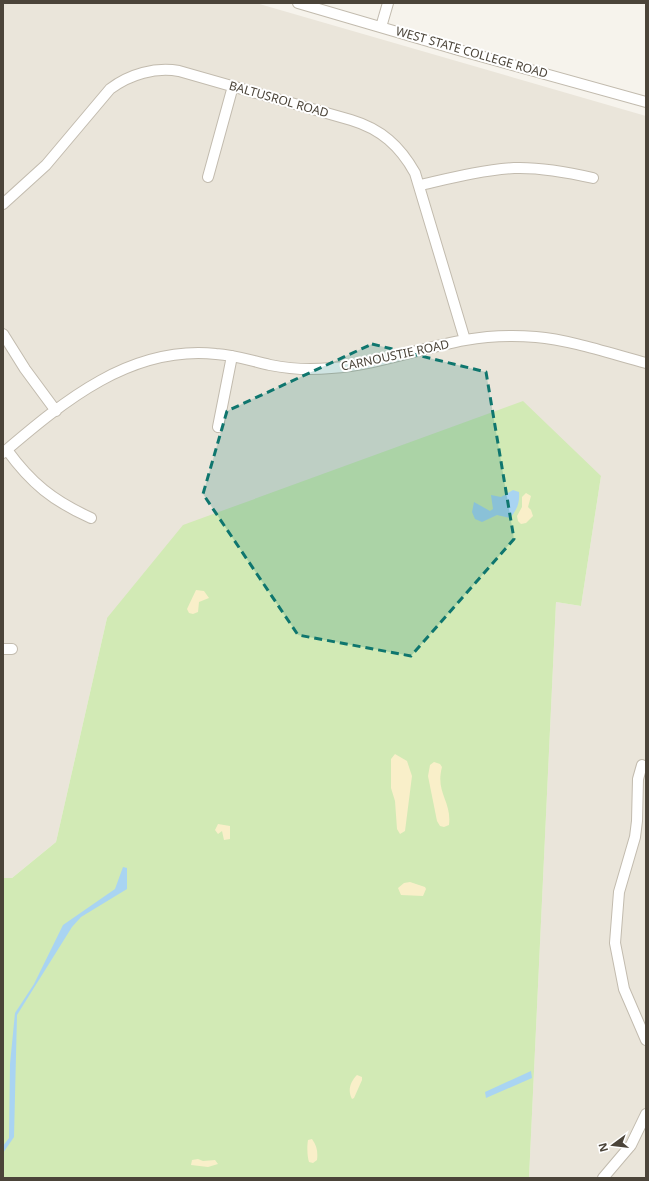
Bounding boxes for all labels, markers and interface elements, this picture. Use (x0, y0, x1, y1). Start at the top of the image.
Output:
street label: WEST STATE COLLEGE ROAD (394, 22, 550, 82)
street label: BALTUSROL ROAD (227, 77, 331, 121)
street label: CARNOUSTIE ROAD (339, 335, 451, 375)
north arrow (593, 1125, 633, 1165)
text: N (594, 1141, 611, 1154)

